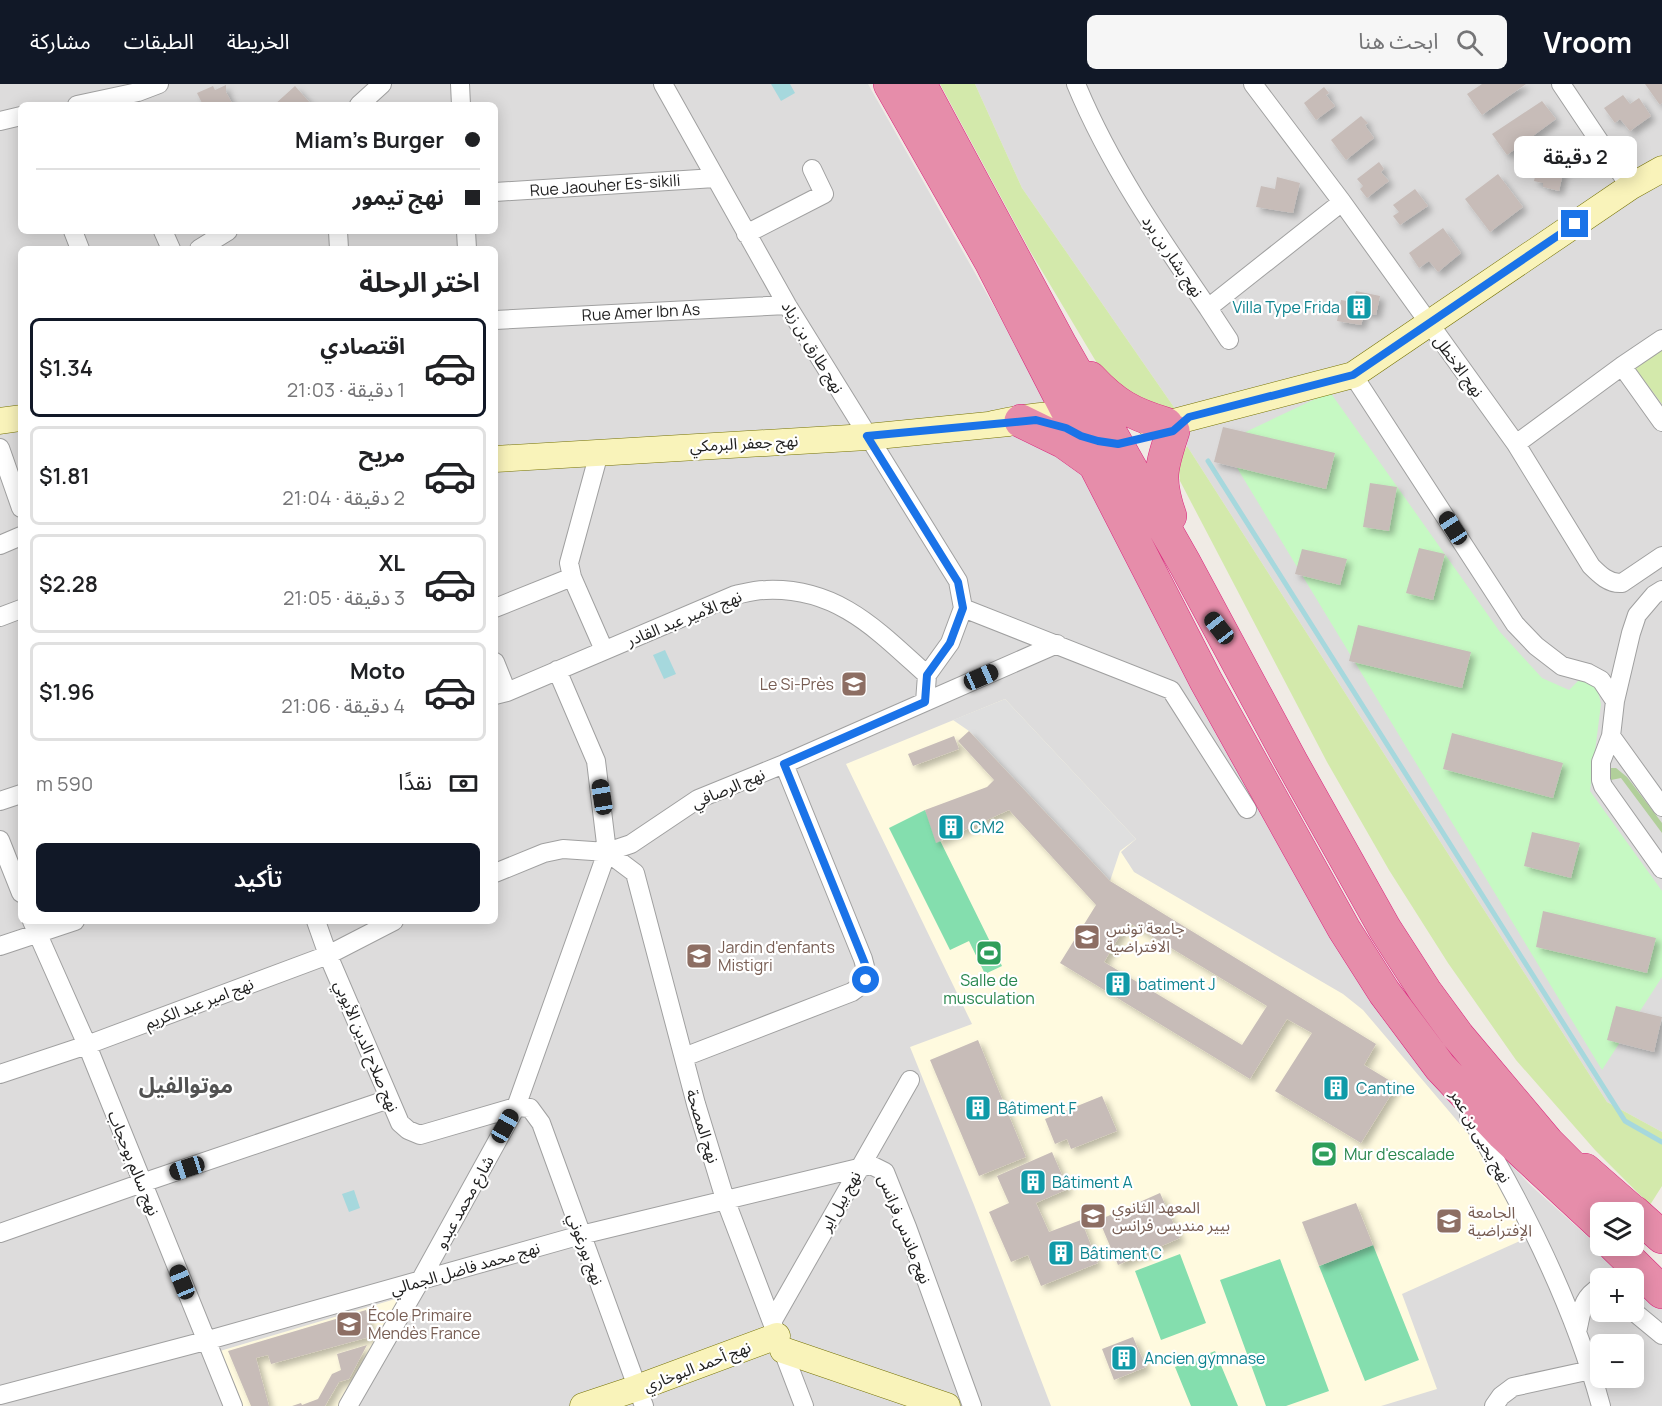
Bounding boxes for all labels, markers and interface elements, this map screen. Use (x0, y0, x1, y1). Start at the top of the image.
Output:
search box (1087, 15, 1507, 69)
text: Vroom (1543, 23, 1632, 61)
text: ابحث هنا (1358, 26, 1438, 56)
icon: search (1453, 26, 1486, 59)
text: مشاركة (30, 27, 91, 55)
text: الطبقات (124, 27, 194, 55)
text: الخريطة (227, 27, 290, 55)
text: Miam's Burger (295, 125, 444, 155)
callout: 2 دقيقة (1514, 137, 1636, 179)
text: 2 دقيقة (1543, 143, 1608, 170)
street label: Rue Jaouher Es-sikili (529, 169, 681, 201)
text: نهج تيمور (353, 182, 444, 212)
route end (1561, 210, 1588, 237)
street label: نهج بشار بن برد (1136, 211, 1209, 302)
text: اختر الرحلة (359, 263, 480, 300)
building icon: Villa Type Frida (1344, 292, 1374, 322)
place label: Villa Type Frida (1233, 296, 1340, 318)
street label: نهج طارق بن زياد (775, 297, 849, 398)
street label: Rue Amer Ibn As (581, 298, 701, 326)
text: اقتصادي (320, 331, 405, 361)
street label: نهج الاخطل (1427, 331, 1489, 403)
icon: car (423, 341, 477, 395)
text: $1.34 (39, 353, 93, 383)
text: 1 دقيقة · 21:03 (287, 376, 405, 403)
street label: نهج جعفر البرمكي (689, 429, 799, 459)
text: مريح (359, 439, 405, 469)
icon: car (423, 449, 477, 503)
text: $1.81 (39, 461, 90, 491)
text: 2 دقيقة · 21:04 (282, 484, 405, 511)
car (1436, 508, 1470, 548)
text: XL (379, 548, 405, 578)
icon: car (423, 557, 477, 611)
text: $2.28 (39, 569, 98, 599)
text: 3 دقيقة · 21:05 (283, 584, 405, 611)
street label: نهج الأمير عبد القادر (622, 585, 746, 653)
car (1201, 608, 1237, 648)
text: Moto (350, 656, 405, 686)
car (961, 661, 1001, 693)
icon: car (423, 665, 477, 719)
school or university icon: Le Si-Près (839, 669, 869, 699)
place label: Le Si-Près (760, 673, 834, 695)
text: $1.96 (39, 677, 95, 707)
text: 4 دقيقة · 21:06 (281, 692, 405, 719)
street label: نهج الرصافي (688, 763, 769, 815)
text: نقدًا (398, 767, 432, 797)
icon: cash (447, 767, 480, 800)
text: 590 m (36, 770, 93, 797)
car (590, 778, 614, 816)
building icon: CM2 (936, 812, 966, 842)
place label: CM2 (970, 816, 1004, 838)
button: تأكيد (36, 843, 480, 912)
place label: جامعة تونس الافتراضية (1106, 917, 1185, 957)
school or university icon: جامعة تونس الافتراضية (1072, 922, 1102, 952)
place label: Jardin d'enfants Mistigri (718, 936, 835, 976)
sports icon: Salle de musculation (974, 938, 1004, 968)
school or university icon: Jardin d'enfants Mistigri (684, 941, 714, 971)
route start (852, 966, 879, 993)
place label: Salle de musculation (943, 969, 1035, 1009)
building icon: batiment J (1103, 969, 1133, 999)
street label: نهج امير عبد الكريم (142, 972, 257, 1036)
place label: batiment J (1138, 973, 1216, 995)
street label: نهج صلاح الدين الأيوبي (327, 977, 405, 1116)
district label: موتوالفيل (139, 1070, 233, 1100)
building icon: Cantine (1321, 1073, 1351, 1103)
place label: Cantine (1356, 1077, 1415, 1099)
street label: نهج يحيى بن عمر (1443, 1084, 1517, 1188)
street label: نهج المصحة (679, 1086, 725, 1166)
building icon: Bâtiment F (963, 1093, 993, 1123)
place label: Bâtiment F (998, 1097, 1077, 1119)
car (488, 1106, 522, 1146)
street label: نهج سالم بوحجاب (101, 1107, 165, 1220)
sports icon: Mur d'escalade (1309, 1139, 1339, 1169)
place label: Mur d'escalade (1344, 1143, 1455, 1165)
street label: شارع محمد عبدو (429, 1152, 500, 1253)
car (167, 1154, 207, 1182)
street label: نهج بيل اير (814, 1167, 867, 1237)
building icon: Bâtiment A (1018, 1167, 1048, 1197)
street label: نهج ماندس فرانس (871, 1171, 937, 1288)
place label: Bâtiment A (1052, 1171, 1133, 1193)
place label: المعهد الثانوي بيير منديس فرانس (1112, 1196, 1230, 1236)
school or university icon: المعهد الثانوي بيير منديس فرانس (1078, 1201, 1108, 1231)
place label: الجامعة الإفتراضية (1468, 1201, 1532, 1241)
map controls (1590, 1202, 1644, 1388)
button: layers (1590, 1202, 1644, 1256)
school or university icon: الجامعة الإفتراضية (1434, 1206, 1464, 1236)
street label: نهج بورغوني (561, 1210, 609, 1289)
street label: نهج محمد فاضل الجمالي (388, 1236, 543, 1302)
building icon: Bâtiment C (1046, 1238, 1076, 1268)
place label: Bâtiment C (1080, 1242, 1162, 1264)
car (167, 1262, 197, 1302)
button: + (1590, 1268, 1644, 1322)
place label: École Primaire Mendès France (368, 1304, 480, 1344)
school or university icon: École Primaire Mendès France (334, 1309, 364, 1339)
button: − (1590, 1334, 1644, 1388)
street label: نهج أحمد البوخاري (640, 1335, 755, 1398)
building icon: Ancien gymnase (1109, 1343, 1139, 1373)
place label: Ancien gymnase (1144, 1347, 1265, 1369)

